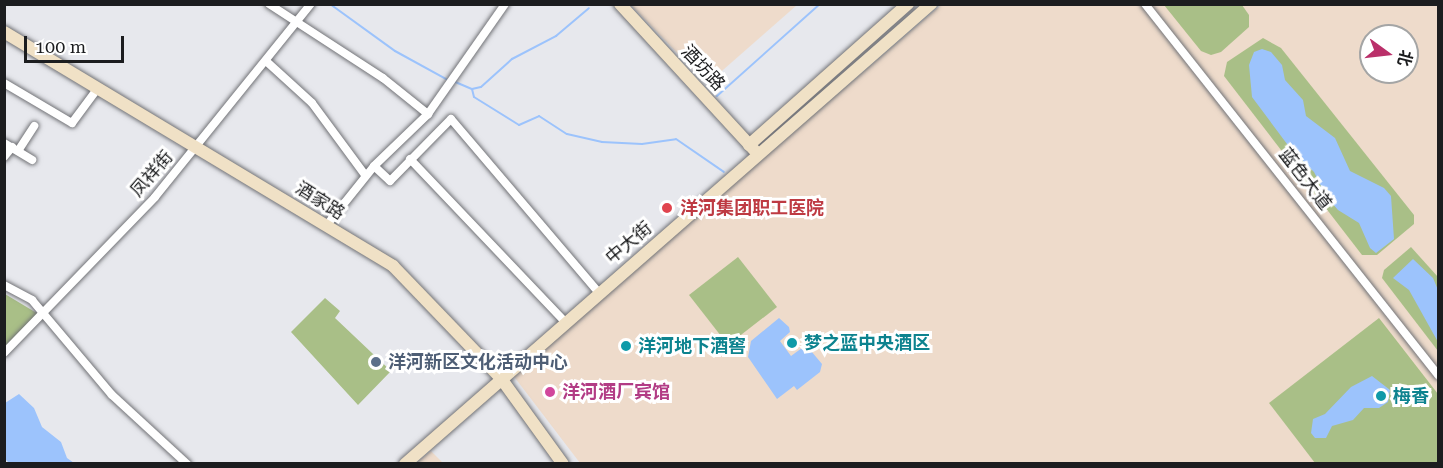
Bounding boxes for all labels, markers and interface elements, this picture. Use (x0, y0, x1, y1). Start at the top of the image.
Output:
scale bar (27, 24, 128, 62)
north arrow (1359, 24, 1419, 84)
text: 100 m (35, 36, 86, 57)
street label: 酒坊路 (677, 41, 729, 95)
text: 北 (1394, 48, 1416, 68)
street label: 蓝色大道 (1274, 144, 1336, 214)
street label: 凤祥街 (126, 147, 178, 201)
street label: 酒家路 (291, 178, 349, 224)
place label: 洋河集团职工医院 (680, 197, 824, 219)
marker: 洋河集团职工医院 (658, 199, 676, 217)
street label: 中大街 (601, 217, 657, 269)
place label: 梦之蓝中央酒区 (804, 332, 930, 354)
place label: 洋河地下酒窖 (638, 335, 746, 357)
marker: 梦之蓝中央酒区 (785, 336, 799, 350)
marker: 洋河地下酒窖 (619, 339, 633, 353)
place label: 洋河新区文化活动中心 (388, 351, 568, 373)
marker: 洋河新区文化活动中心 (369, 355, 383, 369)
place label: 洋河酒厂宾馆 (562, 381, 670, 403)
marker: 洋河酒厂宾馆 (543, 385, 557, 399)
place label: 梅香 (1393, 385, 1429, 407)
marker: 梅香 (1374, 389, 1388, 403)

